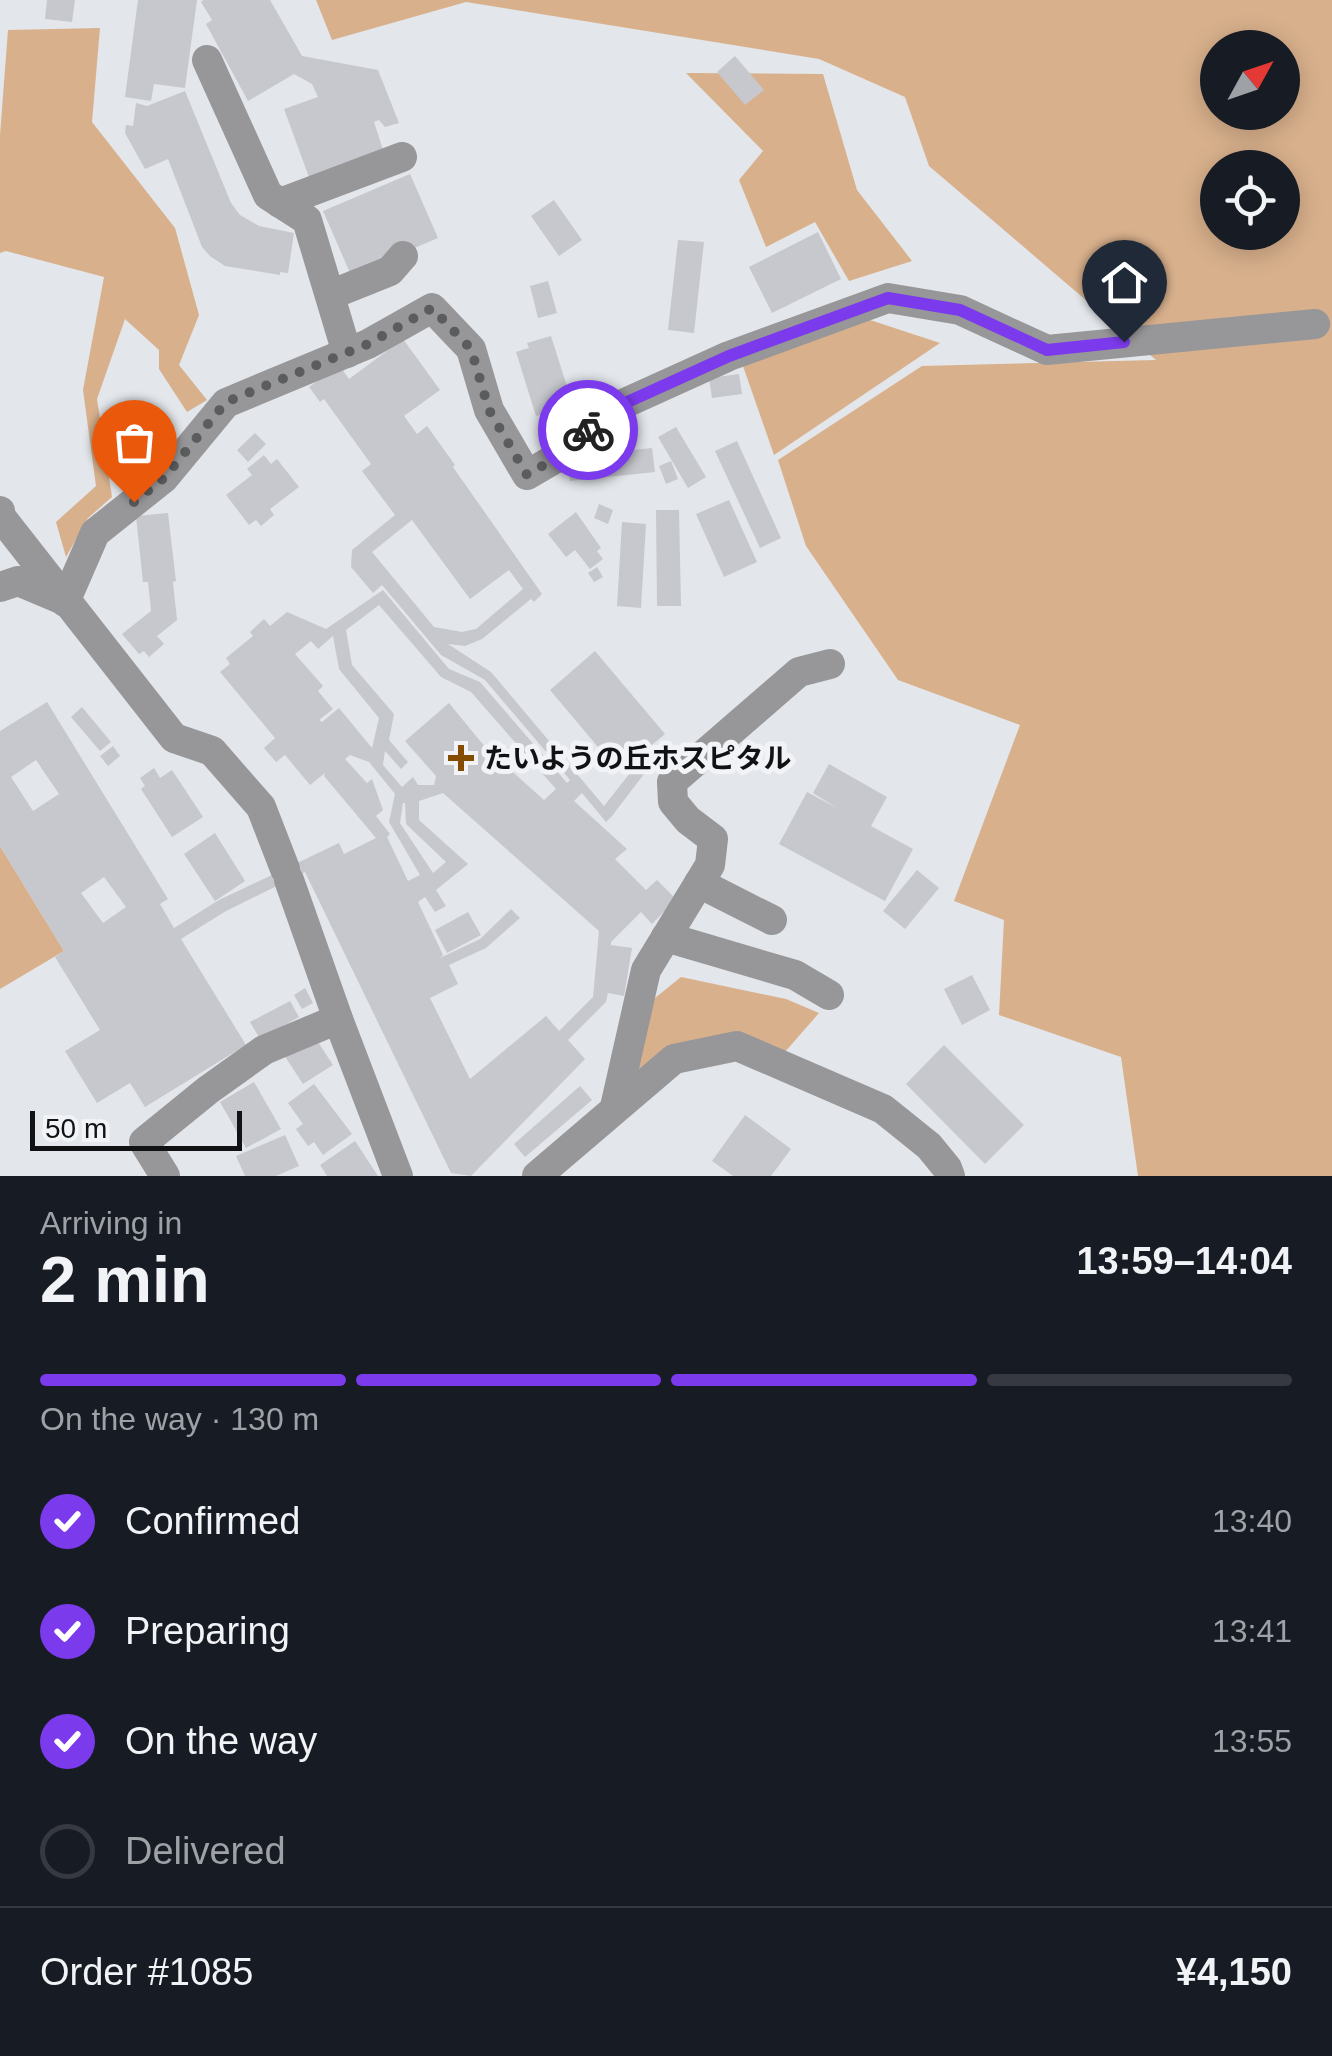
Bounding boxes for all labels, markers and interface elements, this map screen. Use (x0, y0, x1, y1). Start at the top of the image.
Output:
north arrow (1200, 30, 1300, 130)
map controls (1200, 30, 1300, 250)
button: locate (1200, 150, 1300, 250)
pin (1082, 240, 1167, 343)
icon: home (1097, 255, 1152, 310)
courier (538, 380, 638, 480)
pin (92, 400, 177, 503)
icon: bike (561, 403, 616, 458)
icon: bag (107, 415, 162, 470)
place label: たいようの丘ホスピタル (484, 743, 791, 774)
marker: たいようの丘ホスピタル (448, 745, 474, 771)
scale bar (30, 1106, 242, 1150)
text: 50 m (45, 1113, 107, 1144)
text: Arriving in (40, 1205, 182, 1241)
text: 13:59–14:04 (1076, 1240, 1292, 1282)
text: 2 min (40, 1243, 210, 1316)
text: On the way · 130 m (40, 1401, 319, 1437)
icon: check (40, 1494, 95, 1549)
text: Confirmed (125, 1500, 300, 1542)
text: 13:40 (1212, 1503, 1292, 1539)
icon: check (40, 1604, 95, 1659)
text: Preparing (125, 1610, 290, 1652)
text: 13:41 (1212, 1613, 1292, 1649)
icon: check (40, 1714, 95, 1769)
text: On the way (125, 1720, 317, 1762)
text: 13:55 (1212, 1723, 1292, 1759)
text: Delivered (125, 1830, 286, 1872)
text: Order #1085 (40, 1951, 253, 1993)
text: ¥4,150 (1176, 1951, 1292, 1993)

